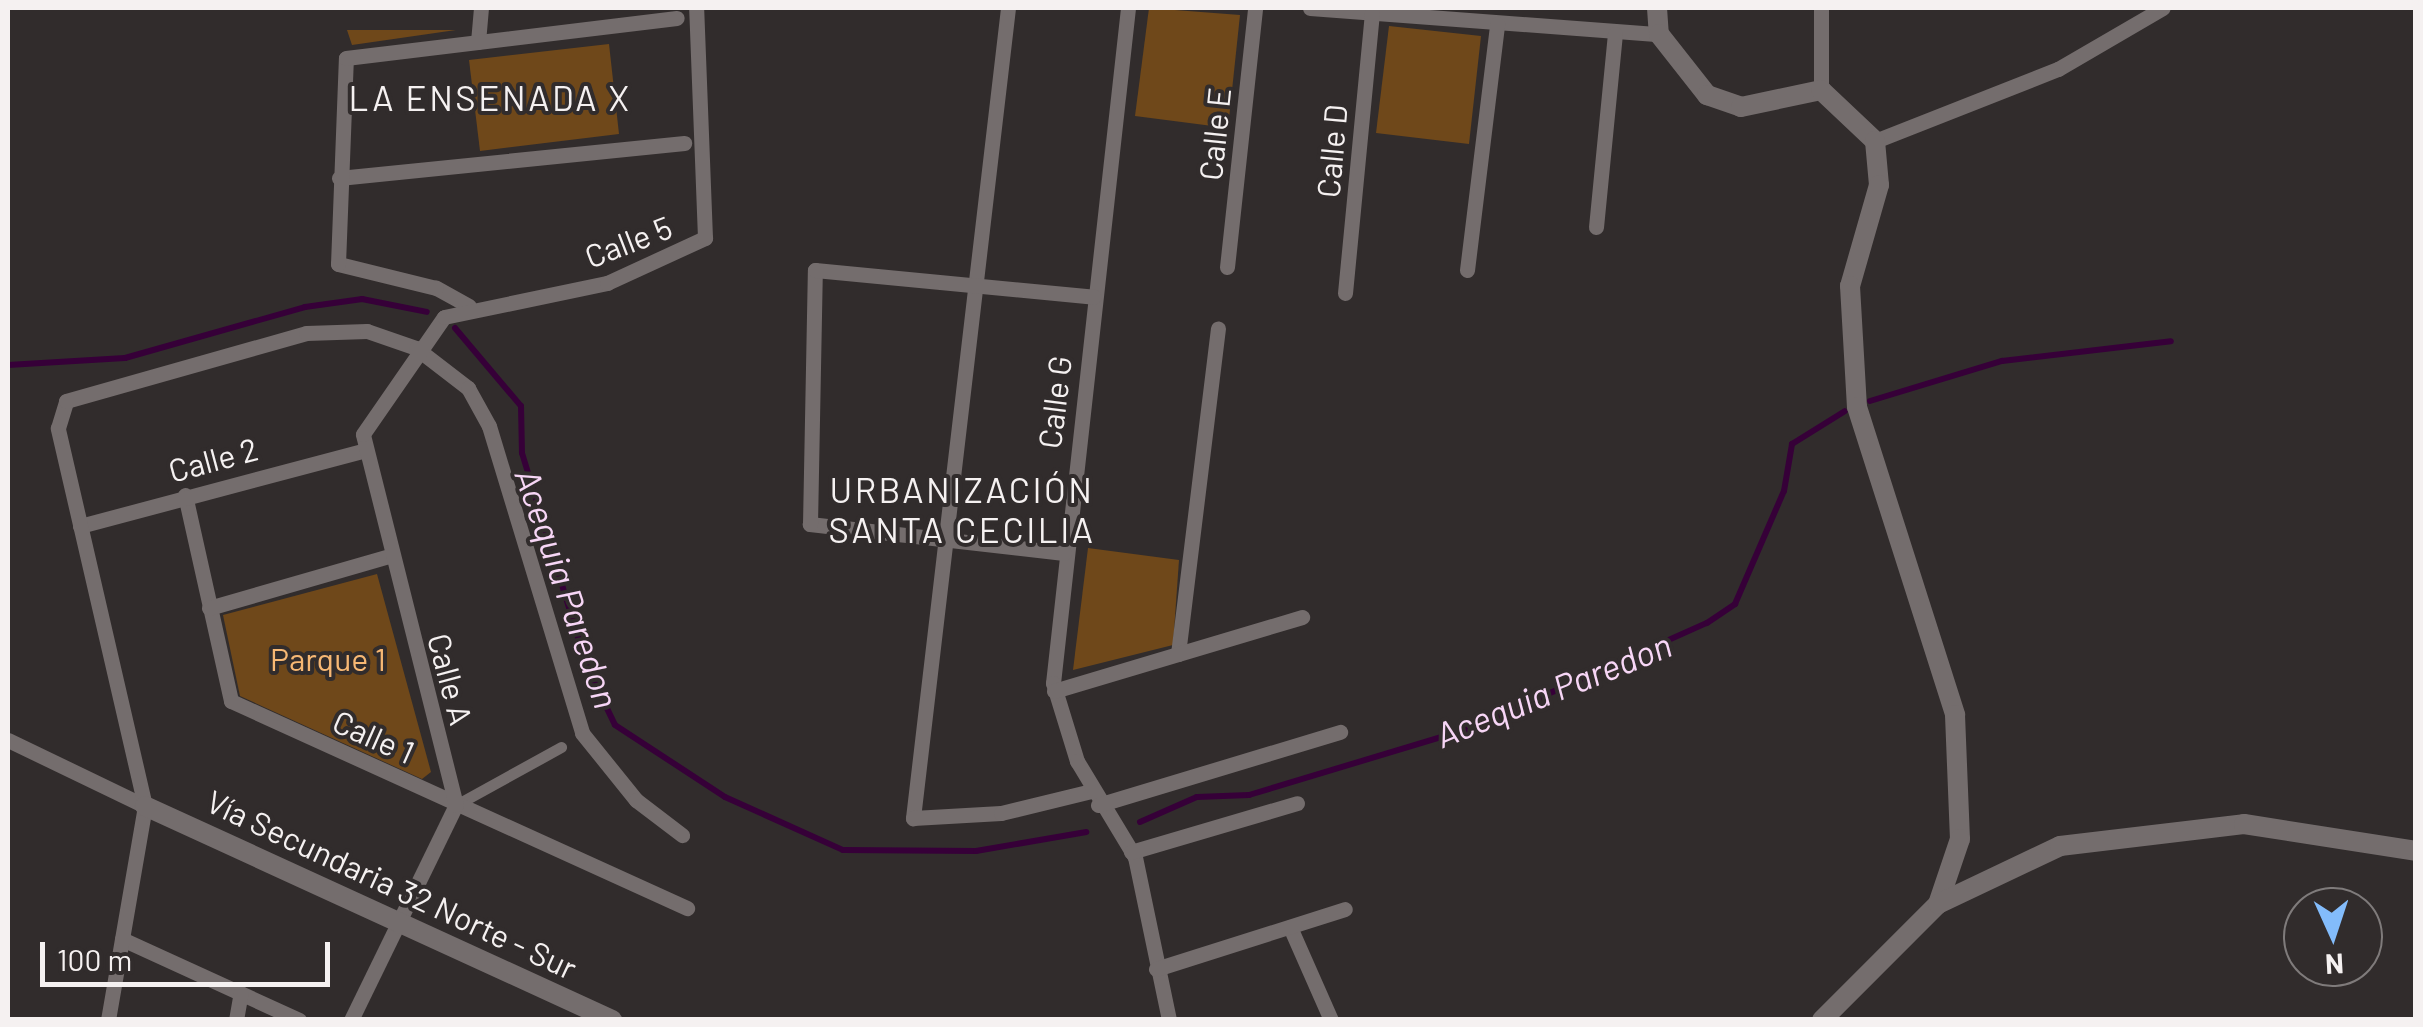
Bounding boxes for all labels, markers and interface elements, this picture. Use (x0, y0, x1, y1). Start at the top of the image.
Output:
district label: LA ENSENADA X (348, 76, 632, 118)
street label: Calle E (1190, 86, 1238, 182)
street label: Calle D (1308, 103, 1354, 199)
street label: Calle 5 (579, 207, 677, 275)
street label: Calle G (1029, 353, 1079, 451)
street label: Calle 2 (164, 429, 262, 489)
water label: Acequia Paredon (507, 463, 629, 713)
district label: URBANIZACIÓN SANTA CECILIA (829, 468, 1095, 550)
water label: Acequia Paredon (1429, 623, 1677, 755)
street label: Calle A (420, 629, 482, 729)
park label: Parque 1 (270, 639, 386, 677)
street label: Calle 1 (327, 701, 421, 771)
street label: Vía Secundaria 32 Norte - Sur (201, 781, 583, 987)
north arrow (2283, 887, 2383, 987)
scale bar (45, 922, 335, 984)
text: 100 m (57, 941, 132, 977)
text: N (2324, 947, 2345, 982)

